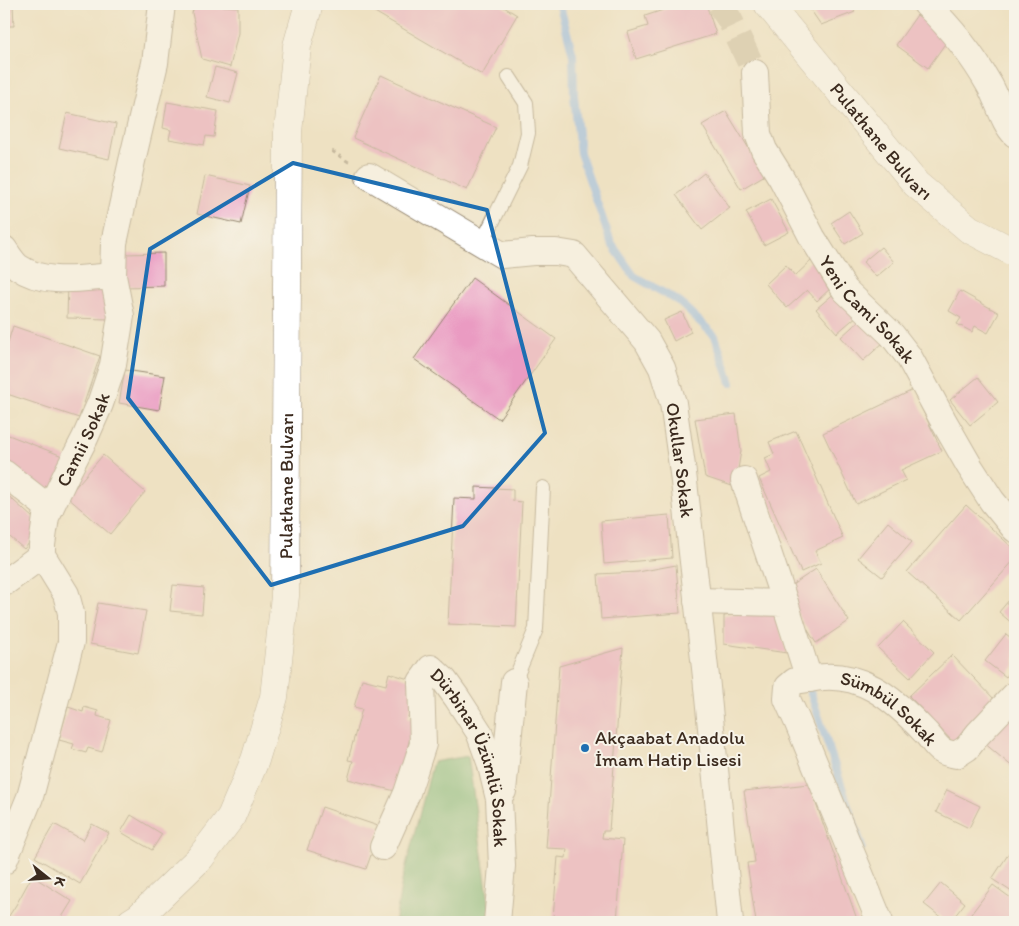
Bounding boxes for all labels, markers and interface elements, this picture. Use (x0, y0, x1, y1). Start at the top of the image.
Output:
street label: Pulathane Bulvarı (825, 78, 937, 205)
street label: Yeni Cami Sokak (814, 251, 920, 368)
street label: Camii Sokak (51, 390, 115, 490)
street label: Okullar Sokak (661, 401, 699, 519)
street label: Pulathane Bulvarı (274, 413, 298, 559)
street label: Dürbinar Üzümlü Sokak (426, 662, 512, 848)
street label: Sümbül Sokak (839, 666, 943, 750)
place label: Akçaabat Anadolu İmam Hatip Lisesi (595, 726, 745, 771)
marker: Akçaabat Anadolu İmam Hatip Lisesi (579, 742, 591, 754)
north arrow (22, 854, 72, 904)
text: K (50, 875, 69, 889)

